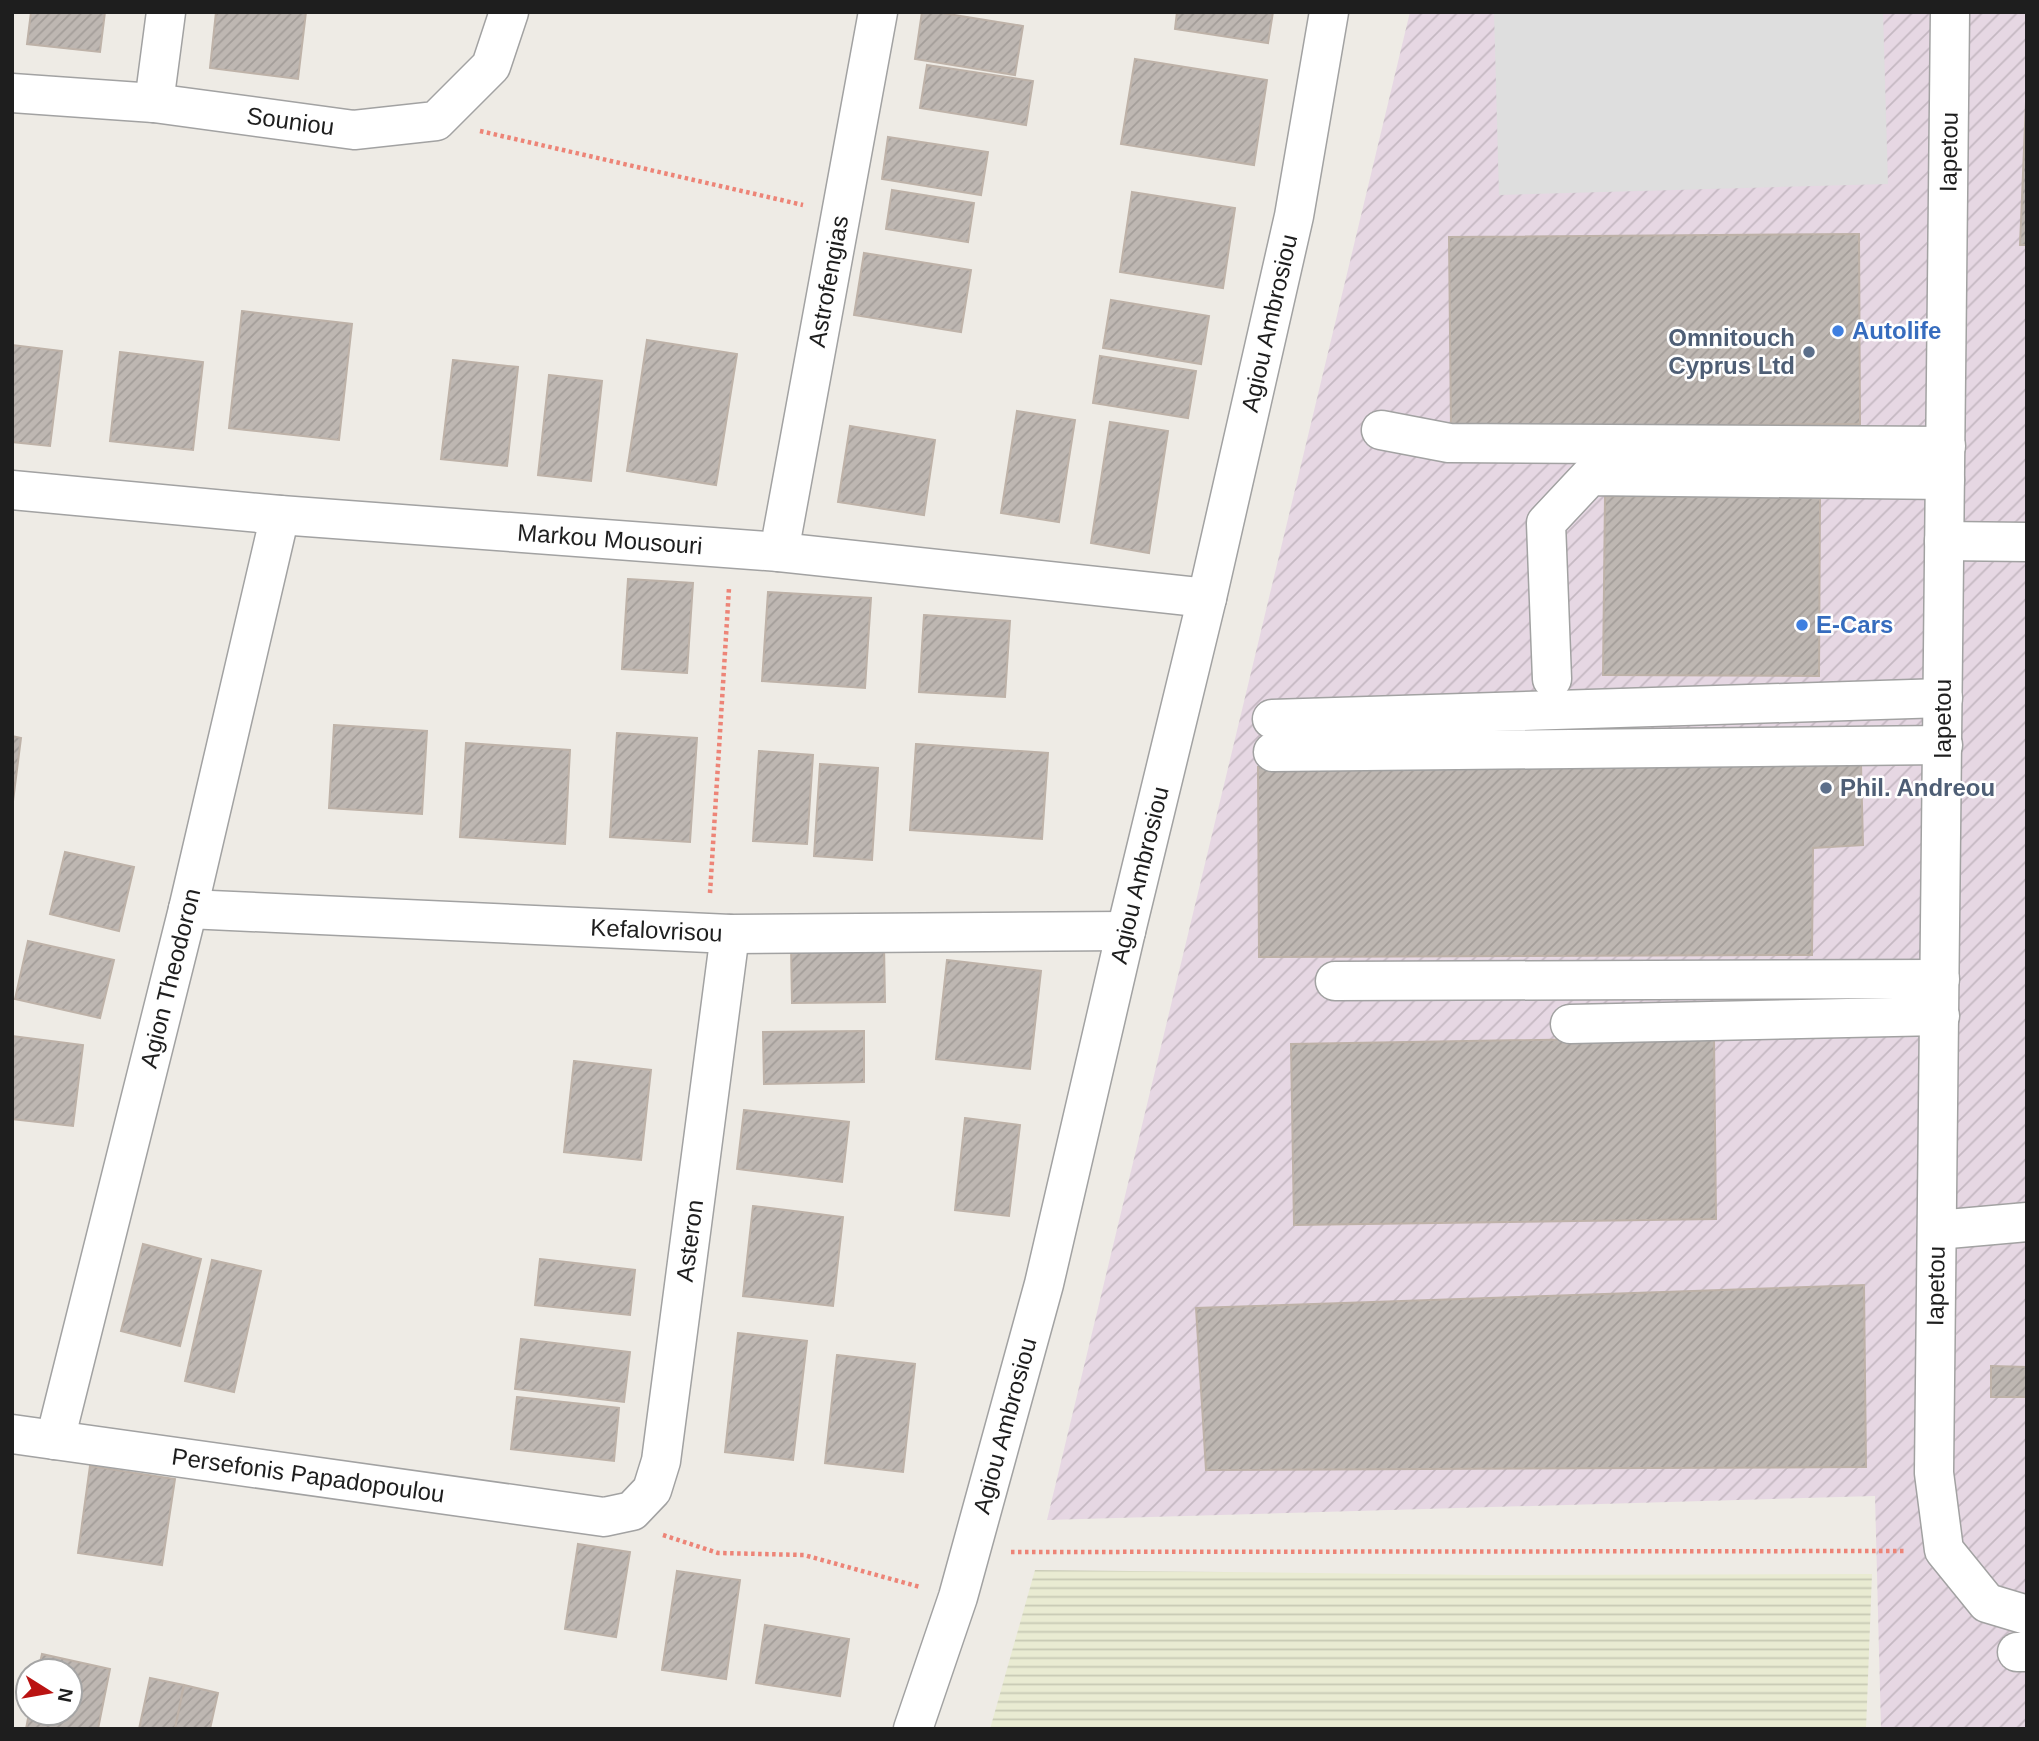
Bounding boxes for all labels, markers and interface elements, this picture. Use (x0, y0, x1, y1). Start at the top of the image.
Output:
street label: Souniou (245, 102, 336, 140)
street label: Iapetou (1934, 112, 1963, 192)
street label: Astrofengias (803, 213, 853, 350)
street label: Agiou Ambrosiou (1236, 232, 1302, 415)
place label: Autolife (1852, 317, 1941, 344)
marker: Autolife (1830, 323, 1846, 339)
place label: Omnitouch Cyprus Ltd (1668, 324, 1795, 379)
marker: Omnitouch Cyprus Ltd (1801, 344, 1817, 360)
street label: Markou Mousouri (516, 519, 703, 559)
place label: E-Cars (1816, 611, 1893, 638)
marker: E-Cars (1794, 617, 1810, 633)
street label: Iapetou (1929, 679, 1956, 759)
place label: Phil. Andreou (1840, 774, 1995, 801)
marker: Phil. Andreou (1818, 780, 1834, 796)
street label: Agiou Ambrosiou (1105, 784, 1174, 966)
street label: Agion Theodoron (135, 886, 205, 1071)
street label: Kefalovrisou (590, 914, 723, 947)
street label: Asteron (671, 1198, 708, 1283)
street label: Iapetou (1921, 1246, 1950, 1326)
street label: Agiou Ambrosiou (967, 1335, 1042, 1517)
street label: Persefonis Papadopoulou (170, 1443, 446, 1507)
north arrow (14, 1657, 84, 1727)
text: N (54, 1686, 77, 1704)

